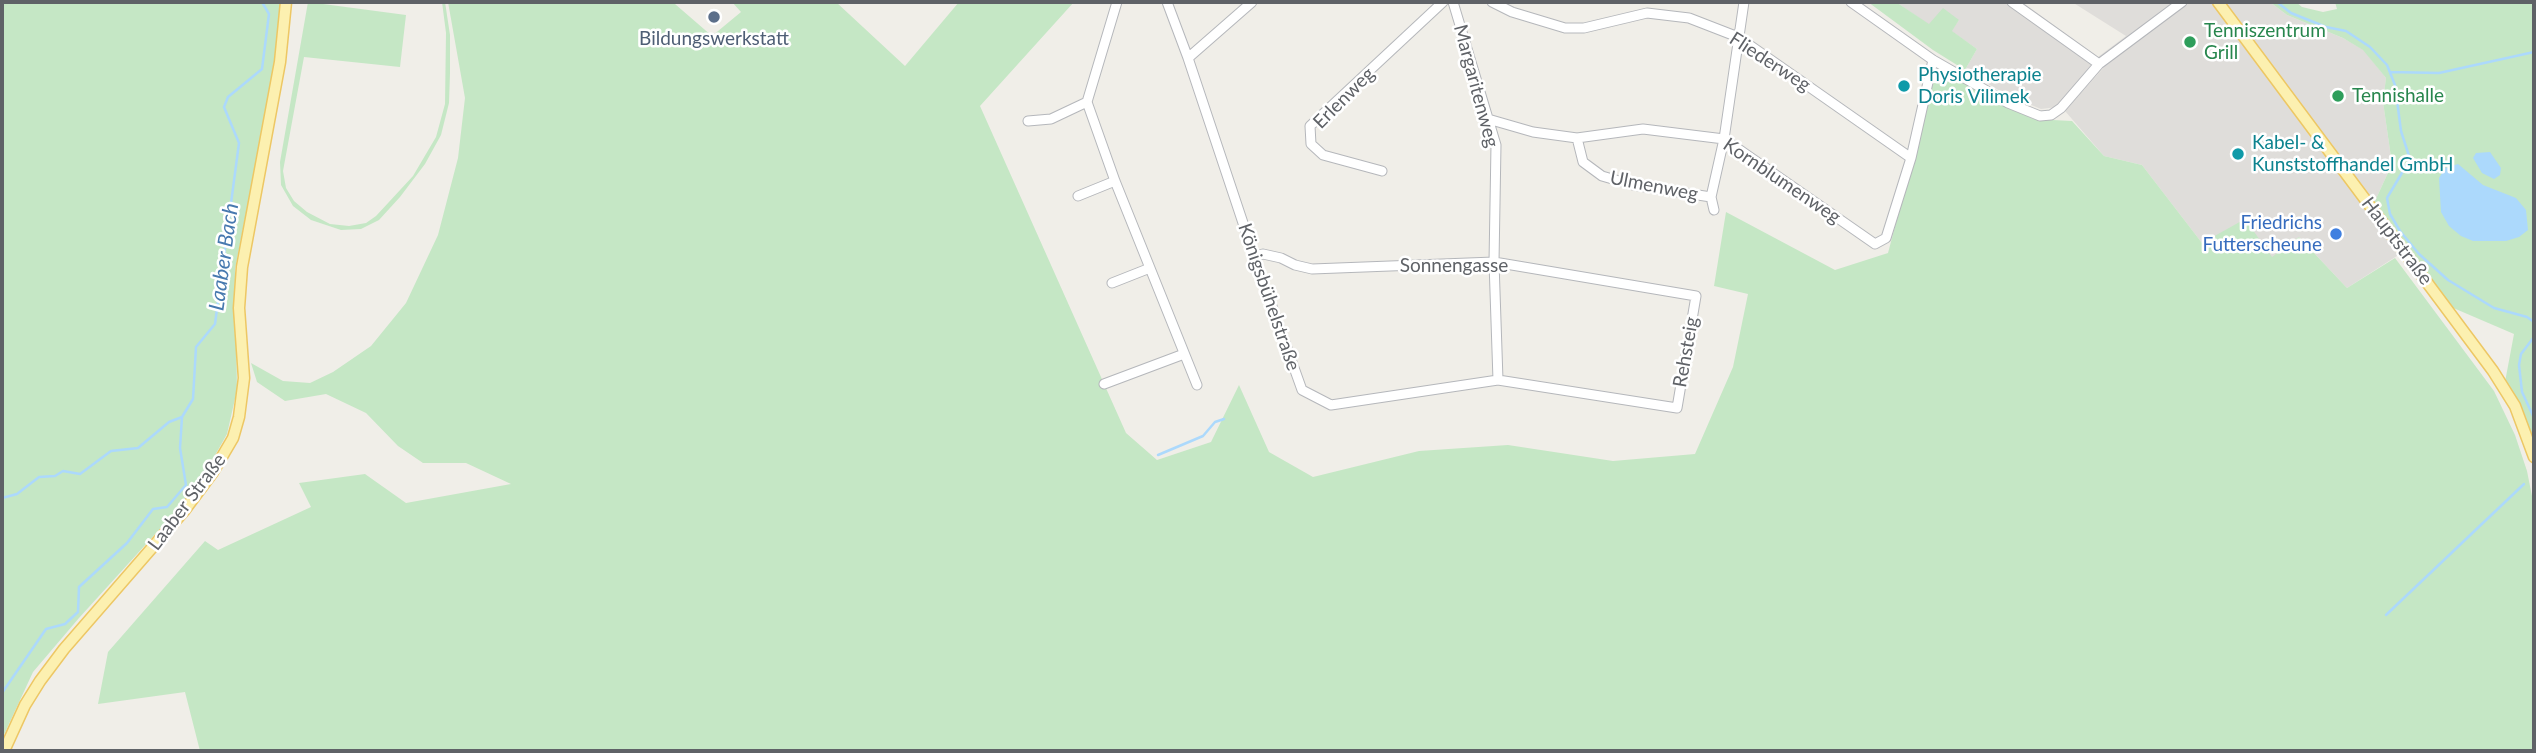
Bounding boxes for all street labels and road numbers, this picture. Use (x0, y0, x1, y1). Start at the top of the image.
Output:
street label: Margaritenweg (1449, 22, 1503, 150)
street label: Fliederweg (1725, 27, 1815, 97)
street label: Erlenweg (1309, 63, 1379, 133)
street label: Kornblumenweg (1719, 133, 1845, 229)
street label: Ulmenweg (1608, 166, 1700, 206)
street label: Hauptstraße (2357, 193, 2437, 289)
street label: Königsbühelstraße (1233, 220, 1305, 374)
street label: Sonnengasse (1400, 255, 1508, 277)
street label: Rehsteig (1669, 315, 1703, 389)
street label: Laaber Straße (143, 449, 231, 555)

